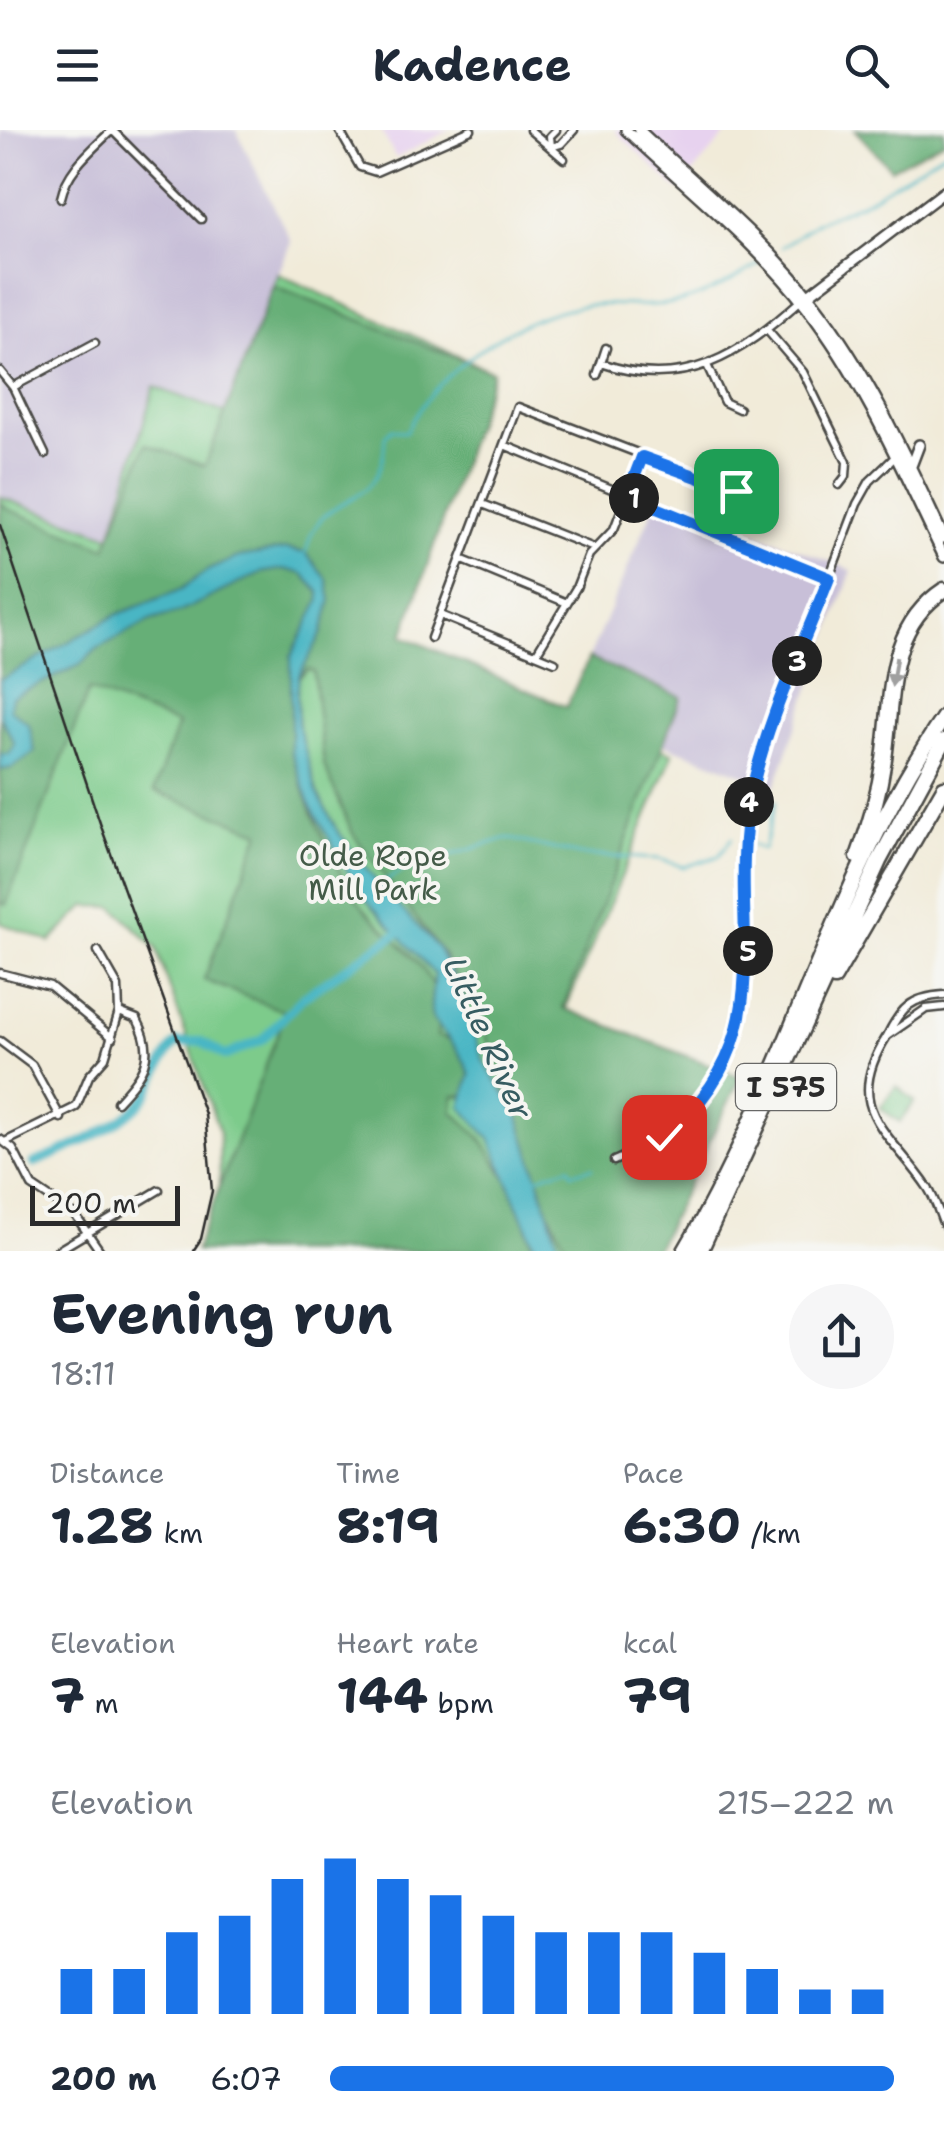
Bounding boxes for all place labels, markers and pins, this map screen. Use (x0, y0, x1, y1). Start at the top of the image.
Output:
pin (694, 449, 779, 534)
pin: 1 (609, 473, 659, 523)
pin: 3 (772, 636, 822, 686)
pin: 4 (724, 777, 774, 827)
pin: 5 (723, 926, 773, 976)
pin (622, 1095, 707, 1180)

